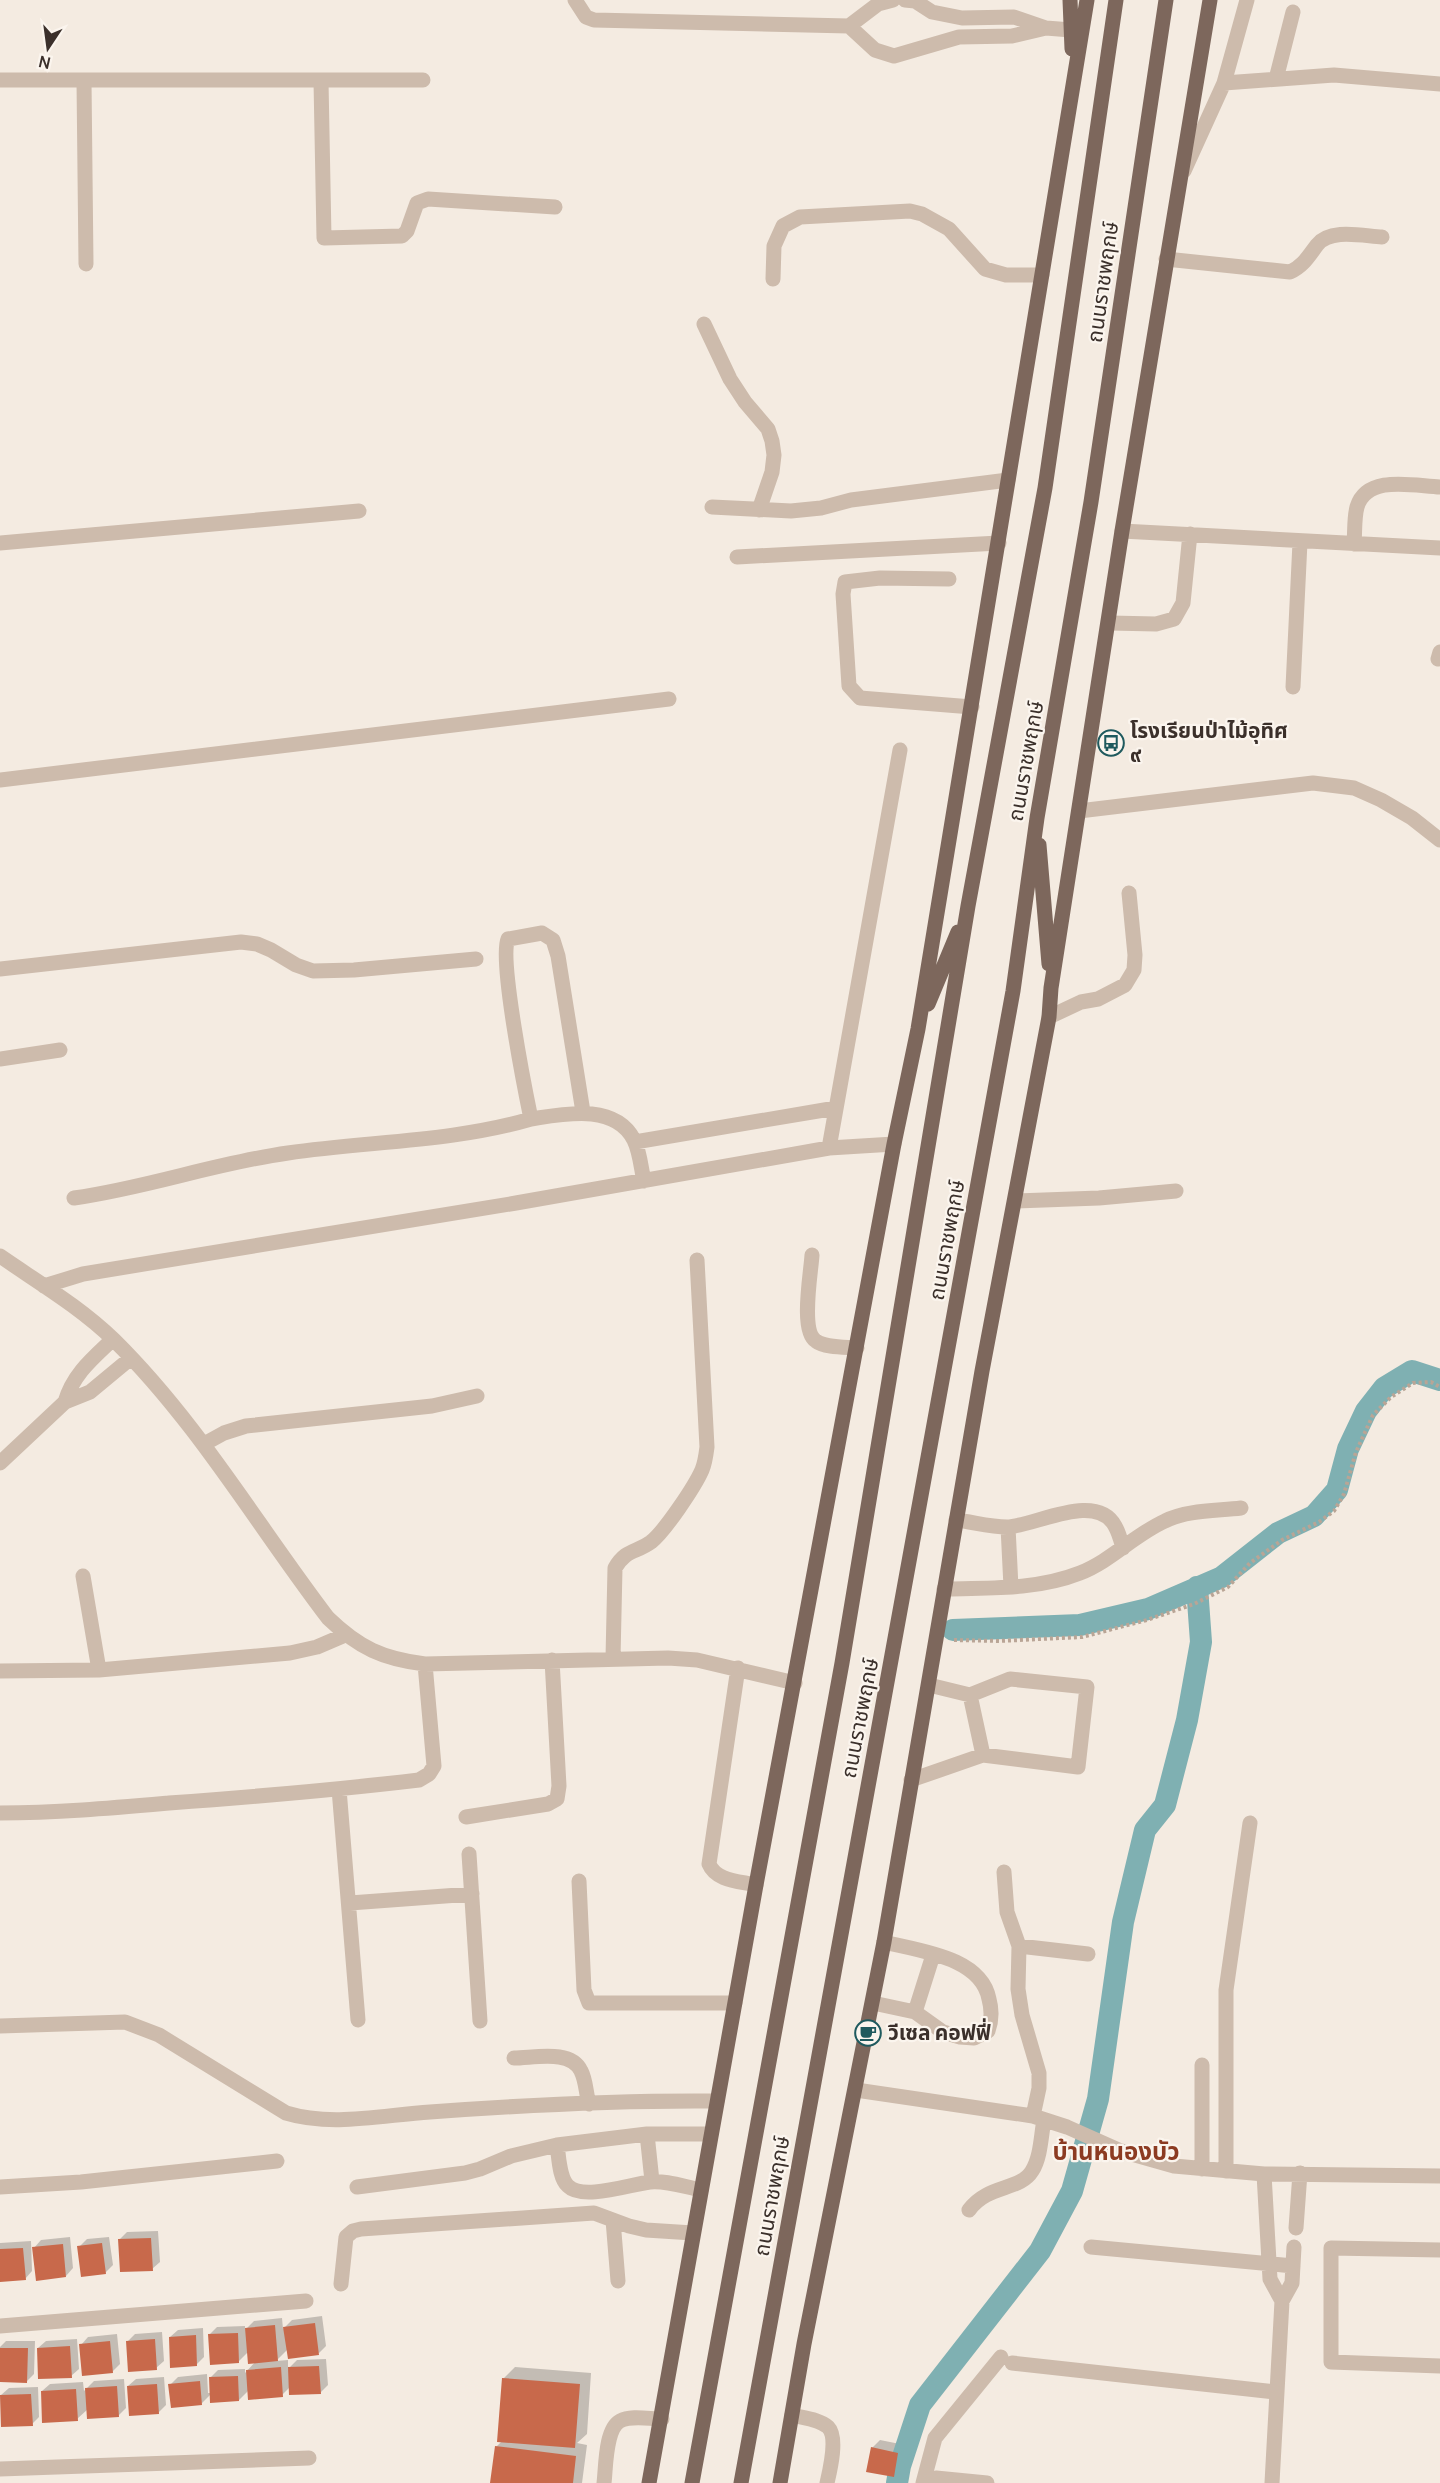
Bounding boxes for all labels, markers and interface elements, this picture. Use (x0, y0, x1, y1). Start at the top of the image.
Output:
north arrow (18, 18, 78, 78)
text: N (37, 51, 53, 75)
street label: ถนนราชพฤกษ์ (1080, 220, 1124, 344)
street label: ถนนราชพฤกษ์ (1001, 698, 1049, 823)
place label: โรงเรียนป่าไม้อุทิศ ๙ (1130, 716, 1288, 768)
bus stop icon: โรงเรียนป่าไม้อุทิศ ๙ (1096, 728, 1126, 758)
street label: ถนนราชพฤกษ์ (922, 1177, 970, 1302)
street label: ถนนราชพฤกษ์ (834, 1655, 884, 1780)
cafe icon: วีเซล คอฟฟี่ (853, 2018, 883, 2048)
place label: วีเซล คอฟฟี่ (887, 2018, 991, 2046)
street label: ถนนราชพฤกษ์ (747, 2133, 795, 2258)
district label: บ้านหนองบัว (1052, 2134, 1180, 2167)

